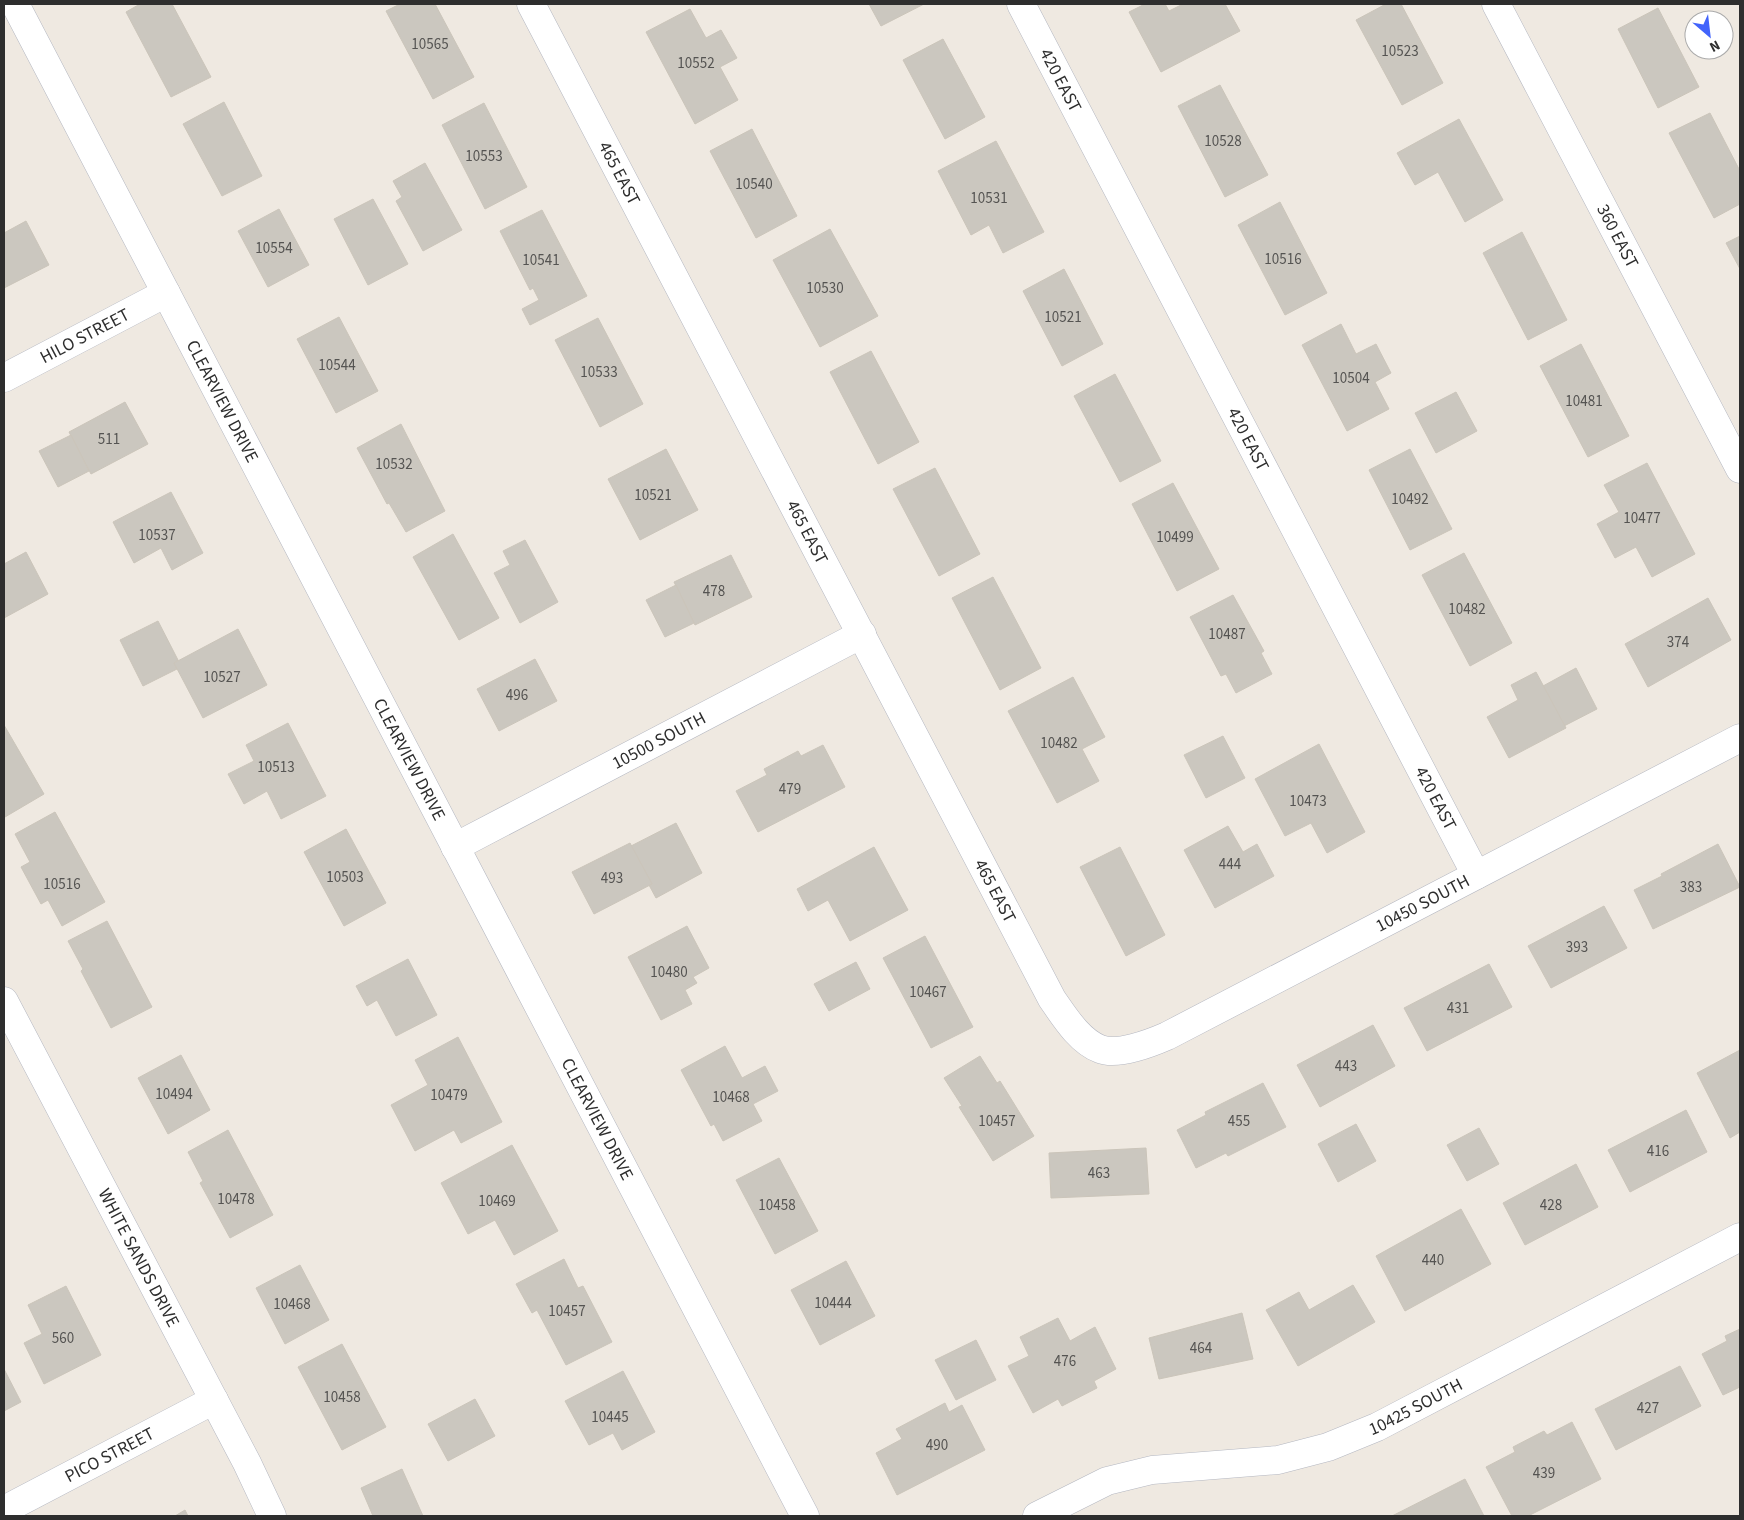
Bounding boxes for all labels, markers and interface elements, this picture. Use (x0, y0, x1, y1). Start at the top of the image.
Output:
north arrow (1684, 10, 1734, 60)
house number: 10565 (411, 34, 449, 55)
text: N (1706, 35, 1723, 57)
house number: 10523 (1381, 41, 1419, 62)
street label: 420 EAST (1033, 44, 1088, 117)
house number: 10552 (677, 53, 715, 74)
house number: 10528 (1204, 131, 1242, 152)
street label: 465 EAST (592, 137, 646, 210)
house number: 10553 (465, 146, 503, 167)
house number: 10540 (735, 174, 773, 195)
house number: 10531 (970, 188, 1008, 209)
street label: 360 EAST (1590, 200, 1644, 273)
house number: 10554 (255, 238, 293, 259)
house number: 10516 (1264, 249, 1302, 270)
house number: 10541 (522, 250, 560, 271)
house number: 10530 (806, 278, 844, 299)
street label: HILO STREET (36, 302, 134, 370)
house number: 10521 (1044, 307, 1082, 328)
street label: CLEARVIEW DRIVE (180, 336, 264, 467)
house number: 10544 (318, 355, 356, 376)
house number: 10533 (580, 362, 618, 383)
house number: 10504 (1332, 368, 1370, 389)
house number: 10481 (1565, 391, 1603, 412)
street label: 420 EAST (1221, 403, 1275, 476)
house number: 511 (98, 429, 120, 450)
house number: 10532 (375, 454, 413, 475)
house number: 10521 (634, 485, 672, 506)
house number: 10492 (1391, 489, 1429, 510)
street label: 465 EAST (780, 496, 834, 569)
house number: 10477 (1623, 508, 1661, 529)
house number: 10537 (138, 525, 176, 546)
house number: 10499 (1156, 527, 1194, 548)
house number: 478 (703, 581, 725, 602)
house number: 10482 (1448, 599, 1486, 620)
house number: 10487 (1208, 624, 1246, 645)
house number: 374 (1667, 632, 1690, 653)
house number: 10527 (203, 667, 241, 688)
house number: 496 (506, 685, 528, 706)
street label: CLEARVIEW DRIVE (367, 694, 451, 825)
street label: 10500 SOUTH (608, 706, 710, 776)
house number: 10482 (1040, 733, 1078, 754)
house number: 10513 (257, 757, 295, 778)
street label: 420 EAST (1408, 762, 1463, 835)
house number: 479 (779, 779, 801, 800)
house number: 10473 (1289, 791, 1327, 812)
house number: 444 (1219, 854, 1242, 875)
street label: 465 EAST (968, 855, 1022, 928)
house number: 10503 (326, 867, 364, 888)
house number: 493 (601, 868, 623, 889)
street label: 10450 SOUTH (1371, 869, 1474, 938)
house number: 10516 (43, 874, 81, 895)
house number: 383 (1680, 877, 1702, 898)
house number: 393 (1566, 937, 1588, 958)
house number: 10480 (650, 962, 688, 983)
house number: 10467 (909, 982, 947, 1003)
house number: 431 (1447, 998, 1469, 1019)
street label: CLEARVIEW DRIVE (555, 1054, 639, 1185)
house number: 443 (1335, 1056, 1357, 1077)
house number: 10494 (155, 1084, 193, 1105)
house number: 10479 (430, 1085, 468, 1106)
house number: 10468 (712, 1087, 750, 1108)
house number: 10457 (978, 1111, 1016, 1132)
house number: 455 (1228, 1111, 1250, 1132)
house number: 416 (1647, 1141, 1669, 1162)
house number: 463 (1088, 1163, 1110, 1184)
street label: WHITE SANDS DRIVE (92, 1184, 185, 1332)
house number: 10478 (217, 1189, 255, 1210)
house number: 10469 (478, 1191, 516, 1212)
house number: 10458 (758, 1195, 796, 1216)
house number: 428 (1540, 1195, 1562, 1216)
house number: 440 (1422, 1250, 1444, 1271)
house number: 10444 (814, 1293, 852, 1314)
house number: 10468 (273, 1294, 311, 1315)
house number: 10457 (548, 1301, 586, 1322)
house number: 560 (52, 1328, 74, 1349)
house number: 464 (1190, 1338, 1213, 1359)
house number: 476 (1054, 1351, 1076, 1372)
street label: 10425 SOUTH (1365, 1372, 1467, 1442)
house number: 10458 (323, 1387, 361, 1408)
house number: 427 (1637, 1398, 1659, 1419)
house number: 10445 (591, 1407, 629, 1428)
street label: PICO STREET (60, 1421, 159, 1489)
house number: 490 (926, 1435, 948, 1456)
house number: 439 (1533, 1463, 1555, 1484)

